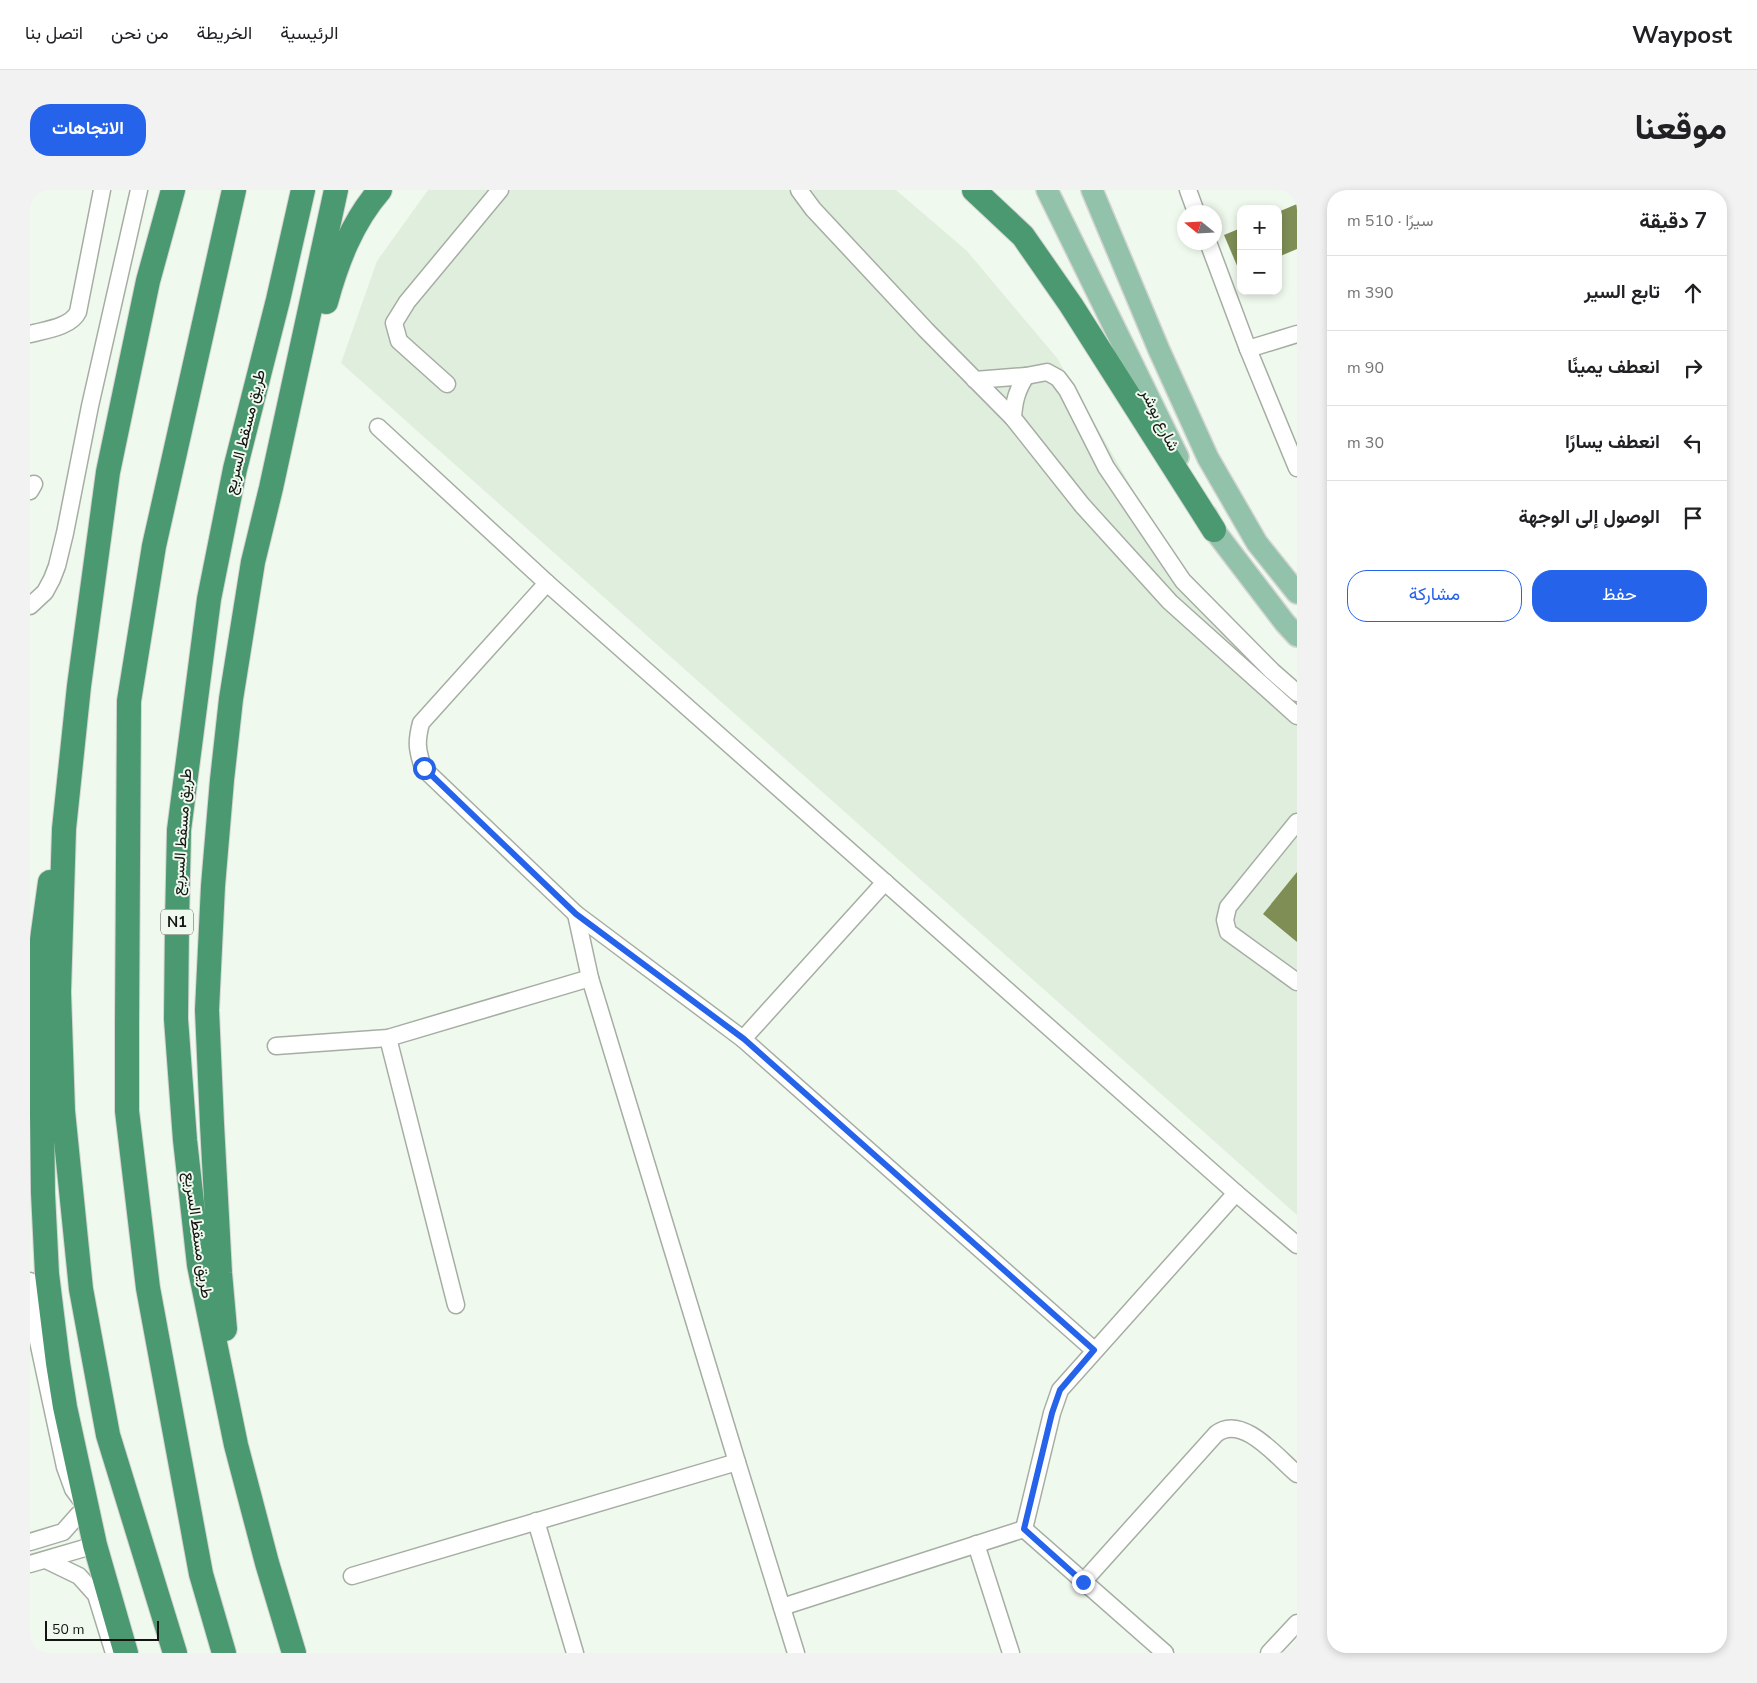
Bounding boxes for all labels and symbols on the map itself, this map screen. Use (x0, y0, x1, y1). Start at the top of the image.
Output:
north arrow (1177, 205, 1222, 250)
street label: طريق مسقط السريع (219, 367, 271, 497)
street label: شارع بوشر (1135, 384, 1185, 455)
route start (413, 757, 436, 780)
street label: طريق مسقط السريع (167, 767, 197, 897)
road number: N1 (161, 910, 193, 934)
street label: طريق مسقط السريع (178, 1170, 218, 1300)
route end (1072, 1571, 1095, 1594)
scale bar (45, 1618, 159, 1641)

